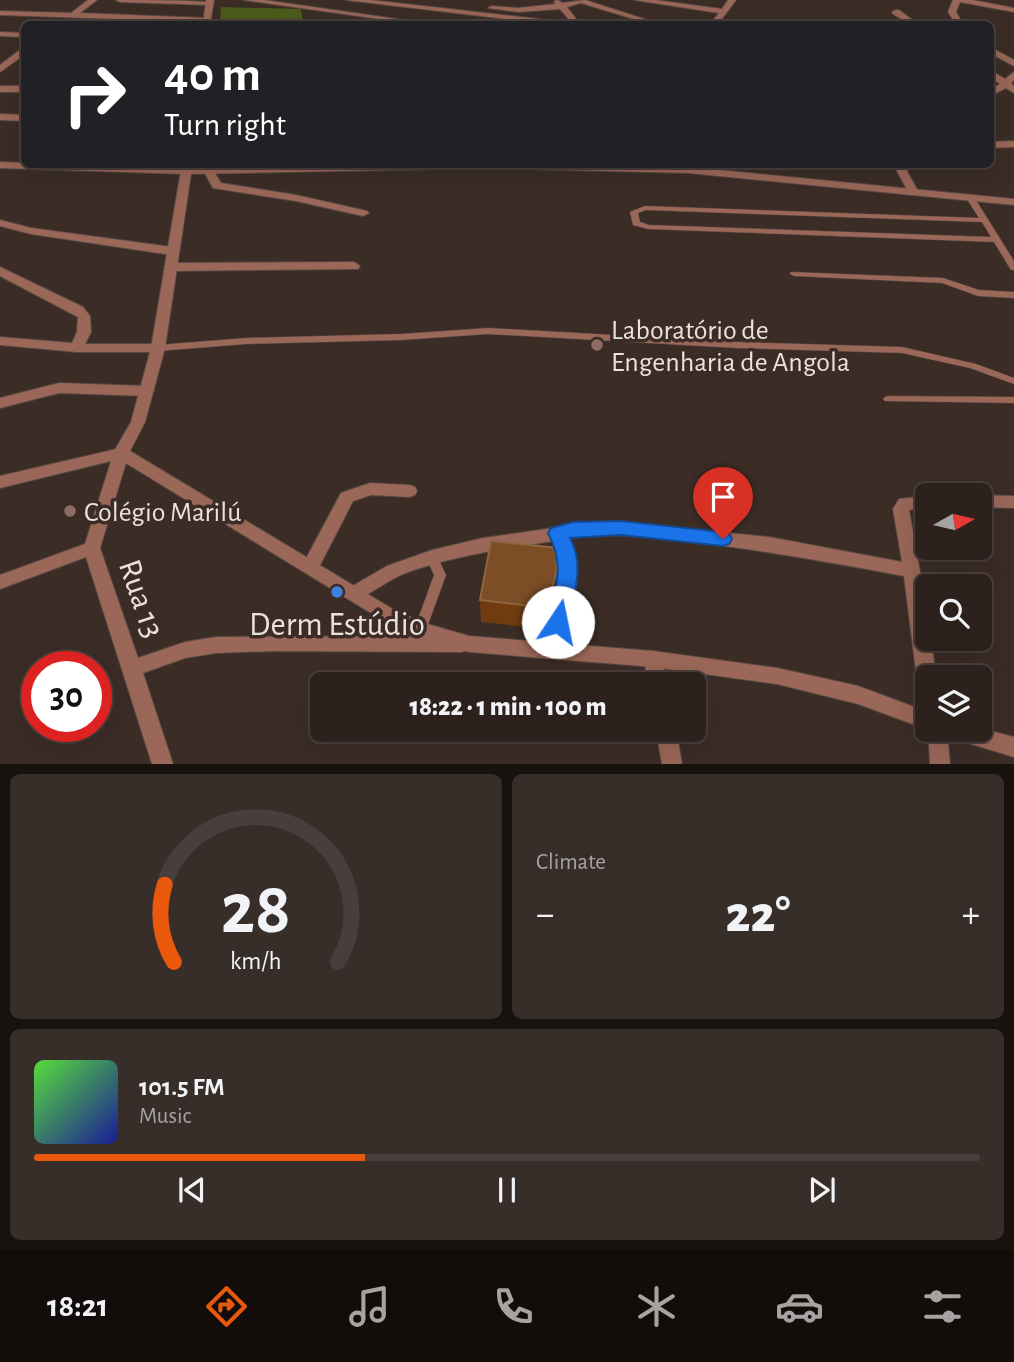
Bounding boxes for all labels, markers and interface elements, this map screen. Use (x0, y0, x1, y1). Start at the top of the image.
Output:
icon: right (49, 49, 140, 140)
text: 40 m (164, 51, 261, 100)
text: Turn right (164, 109, 286, 141)
place label: Laboratório de Engenharia de Angola (611, 317, 850, 377)
marker: Laboratório de Engenharia de Angola (589, 337, 605, 353)
pin (693, 467, 753, 539)
icon: arrive (704, 478, 742, 516)
north arrow (915, 483, 992, 560)
map controls (915, 483, 992, 742)
place label: Colégio Marilú (84, 499, 242, 527)
marker: Colégio Marilú (62, 503, 78, 519)
street label: Rua 13 (112, 556, 169, 642)
button: search (915, 574, 992, 651)
marker: Derm Estúdio (329, 584, 345, 600)
position arrow (521, 585, 595, 659)
place label: Derm Estúdio (249, 609, 425, 642)
speed limit sign: 30 (21, 651, 112, 742)
button: layers (915, 665, 992, 742)
text: 18:22 · 1 min · 100 m (409, 694, 607, 720)
text: Climate (536, 851, 606, 874)
text: 28 (221, 875, 291, 948)
text: 22° (725, 889, 791, 941)
text: − (536, 896, 554, 934)
text: + (962, 896, 980, 934)
text: km/h (230, 949, 282, 974)
text: 101.5 FM (139, 1074, 225, 1100)
text: Music (139, 1105, 191, 1128)
icon: previous (173, 1171, 211, 1209)
icon: pause (488, 1171, 526, 1209)
icon: next (803, 1171, 841, 1209)
icon: directions (202, 1282, 251, 1331)
icon: music (345, 1282, 394, 1331)
icon: phone (489, 1282, 538, 1331)
icon: climate (632, 1282, 681, 1331)
icon: car (775, 1282, 824, 1331)
icon: filters (918, 1282, 967, 1331)
text: 18:21 (47, 1290, 108, 1322)

